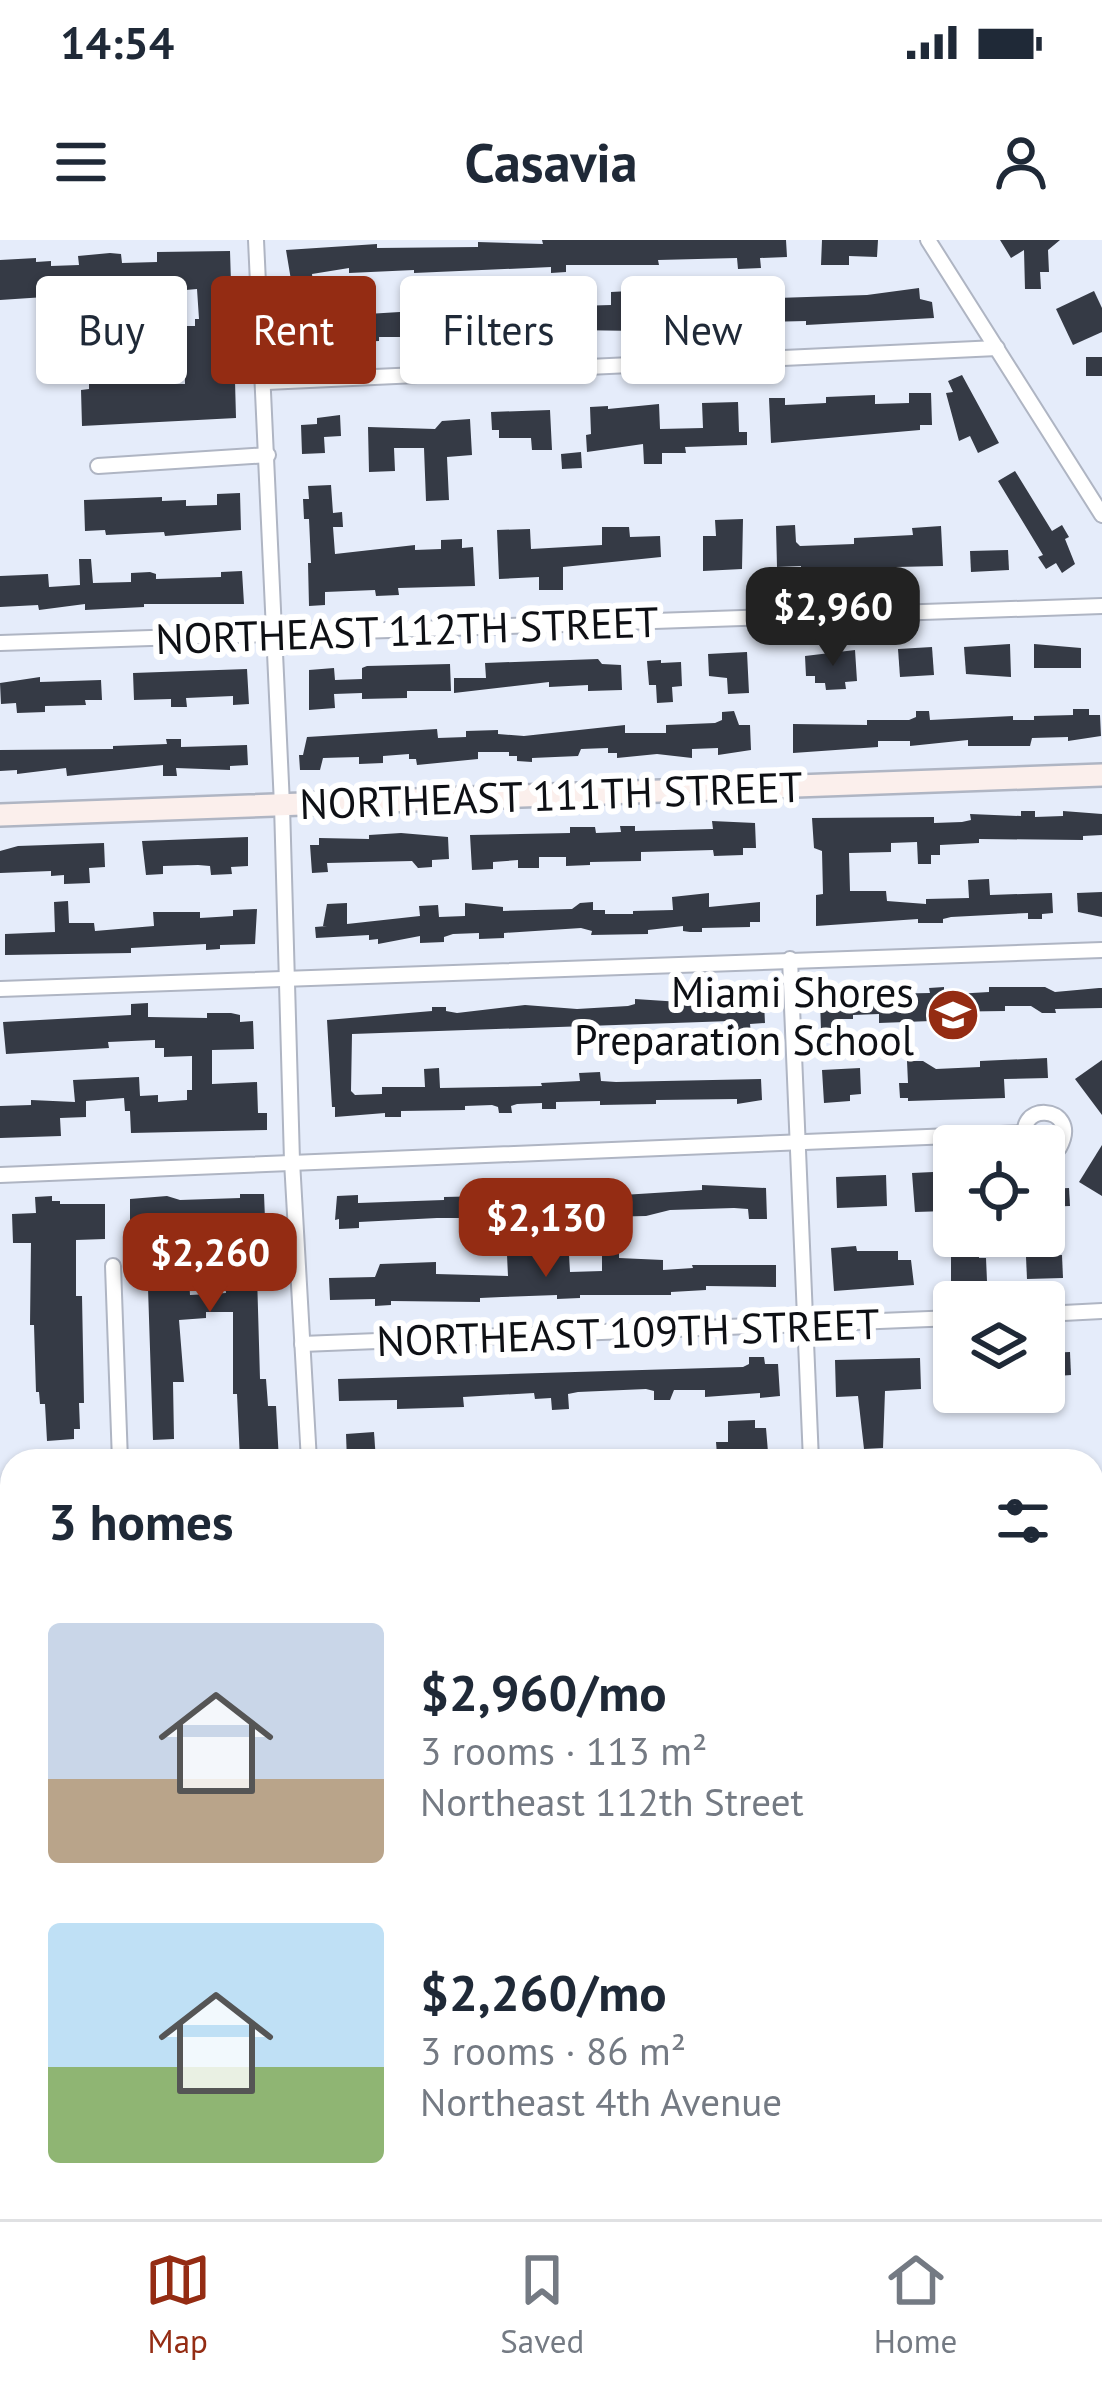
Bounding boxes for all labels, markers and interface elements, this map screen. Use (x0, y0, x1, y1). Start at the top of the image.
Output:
text: 14:54 (60, 13, 174, 71)
text: Casavia (464, 127, 638, 197)
icon: menu (48, 129, 114, 195)
icon: person (988, 129, 1054, 195)
chip: Buy (36, 276, 187, 384)
chip: Rent (211, 276, 376, 384)
chip: Filters (400, 276, 597, 384)
chip: New (621, 276, 785, 384)
pin: $2,960 (735, 567, 931, 669)
text: $2,960 (773, 580, 893, 631)
street label: NORTHEAST 112TH STREET (154, 594, 660, 666)
street label: NORTHEAST 111TH STREET (298, 759, 804, 831)
place label: Miami Shores Preparation School (574, 964, 914, 1067)
school or university icon: Miami Shores Preparation School (925, 987, 981, 1043)
map controls (933, 1125, 1065, 1413)
button: locate (933, 1125, 1065, 1257)
pin: $2,130 (448, 1178, 644, 1280)
text: $2,130 (486, 1191, 606, 1242)
pin: $2,260 (112, 1213, 308, 1315)
text: $2,260 (150, 1226, 270, 1277)
button: layers (933, 1281, 1065, 1413)
street label: NORTHEAST 109TH STREET (375, 1296, 881, 1368)
text: 3 homes (48, 1488, 234, 1554)
icon: filters (990, 1488, 1056, 1554)
text: $2,960/mo (420, 1659, 667, 1725)
icon: home (144, 1671, 288, 1815)
text: 3 rooms · 113 m² (420, 1725, 707, 1776)
text: Northeast 112th Street (420, 1776, 804, 1827)
text: $2,260/mo (420, 1959, 667, 2025)
icon: home (144, 1971, 288, 2115)
text: 3 rooms · 86 m² (420, 2025, 686, 2076)
text: Northeast 4th Avenue (420, 2076, 782, 2127)
tab: Map (145, 2247, 211, 2362)
tab: Saved (500, 2247, 584, 2362)
tab: Home (874, 2247, 957, 2362)

